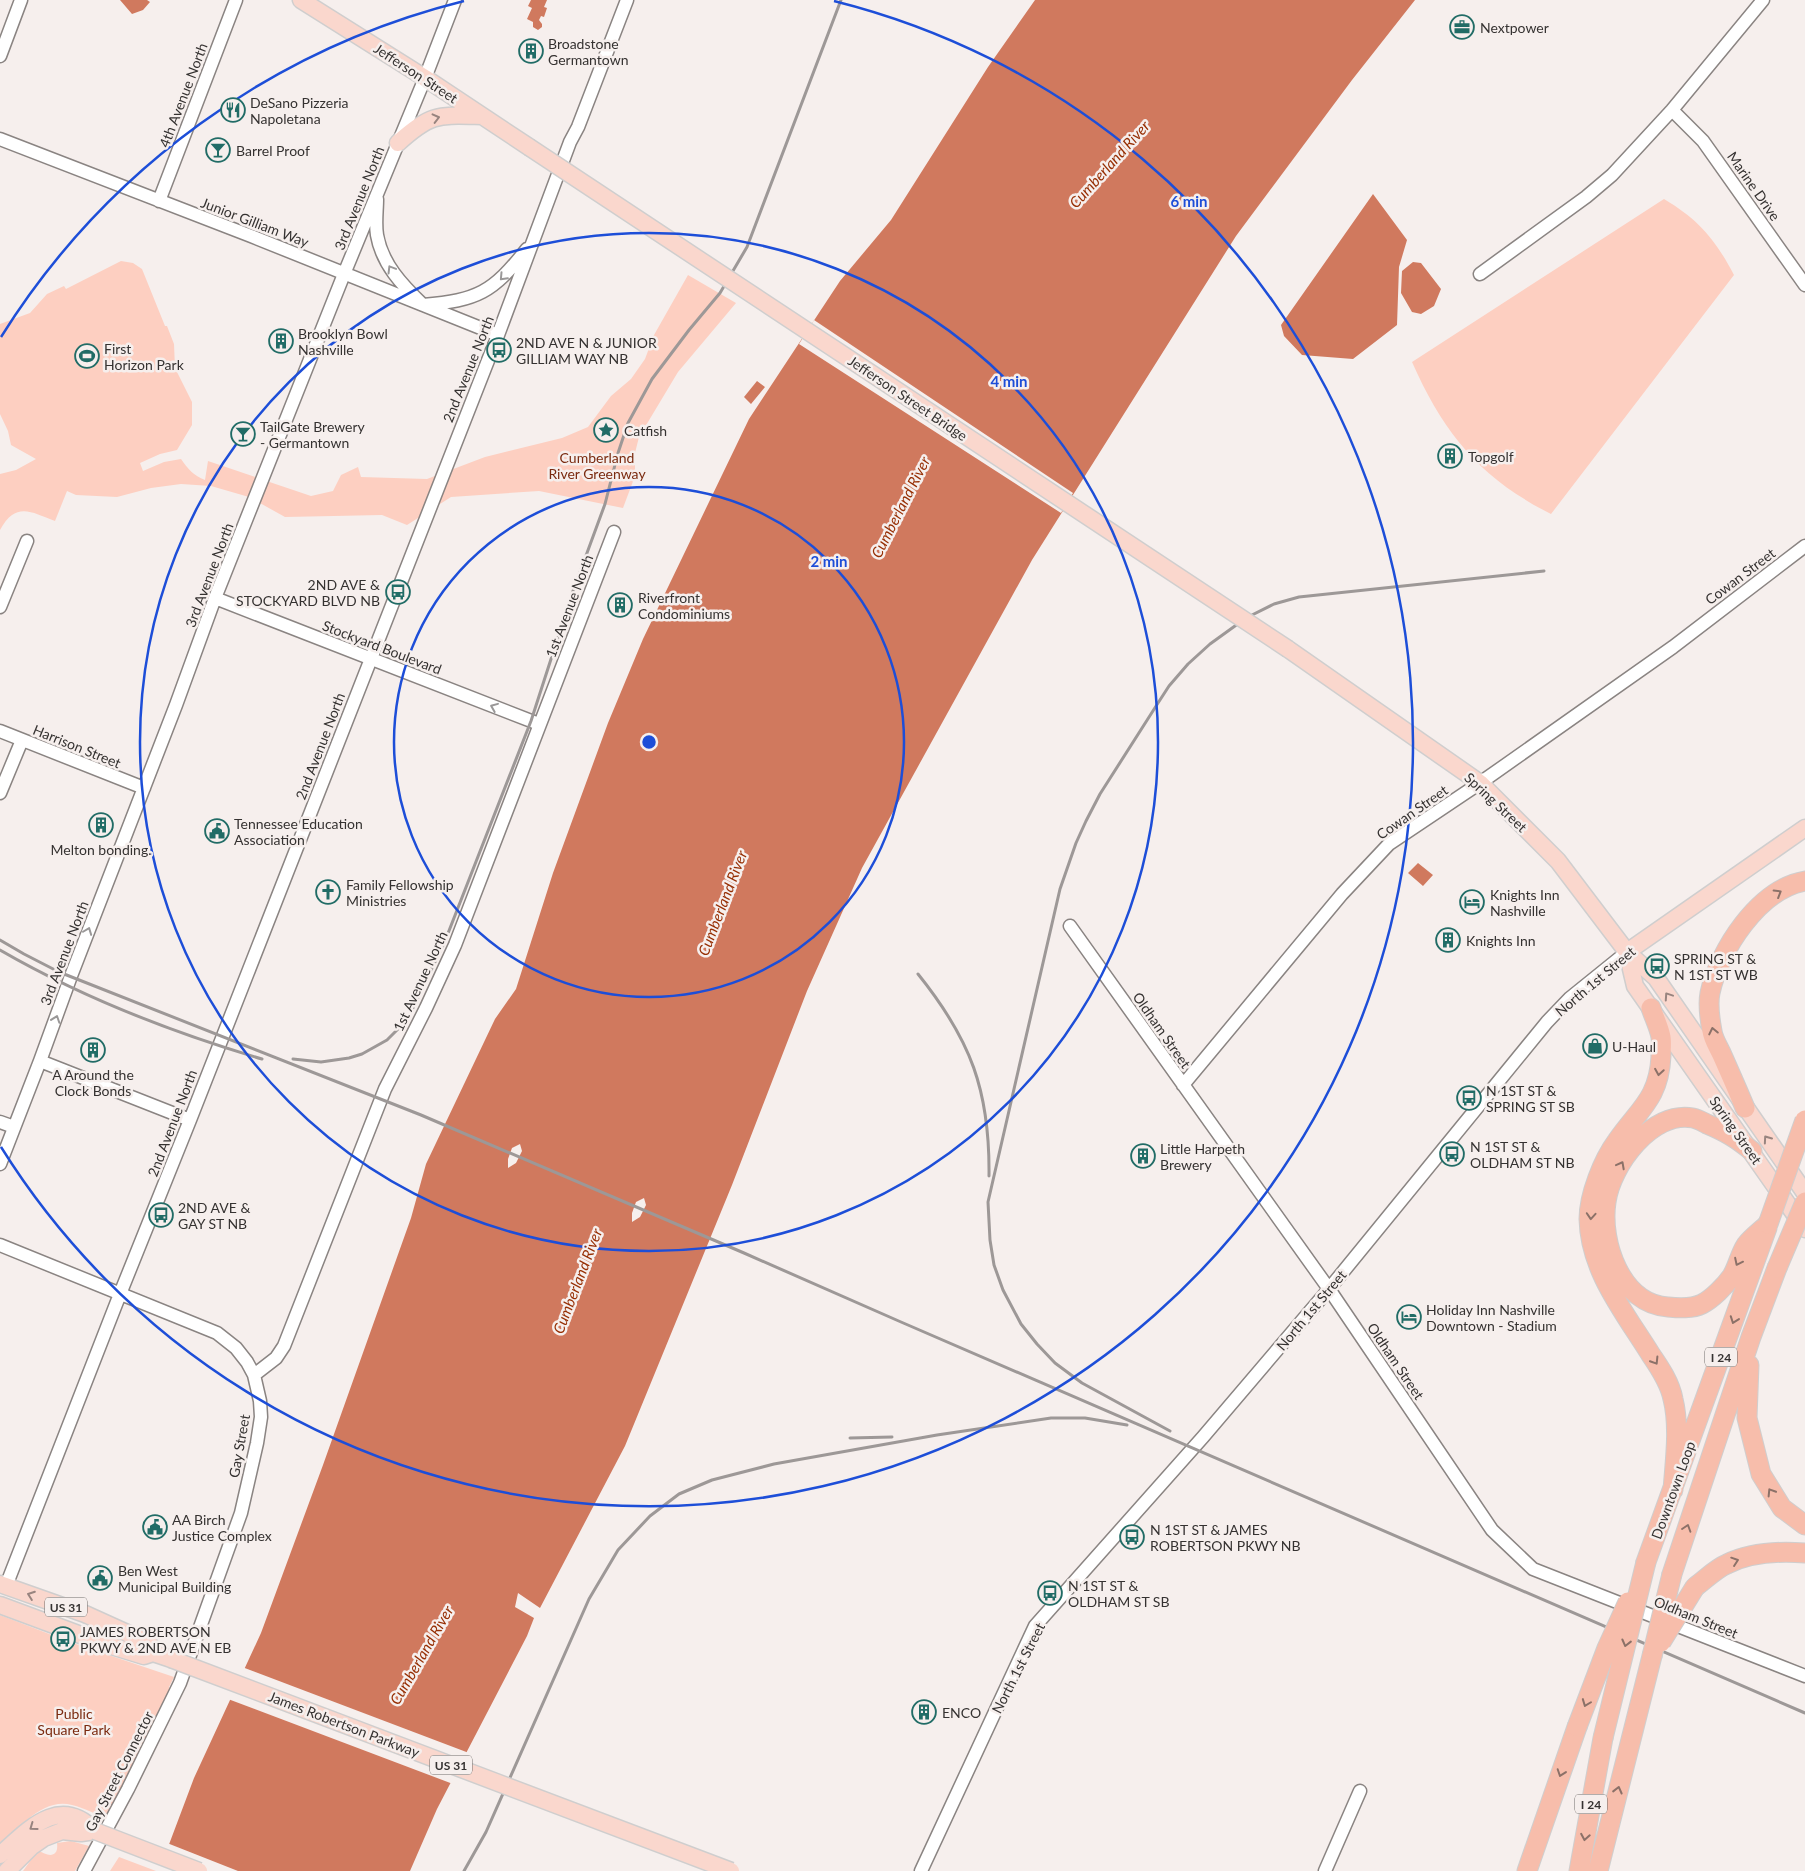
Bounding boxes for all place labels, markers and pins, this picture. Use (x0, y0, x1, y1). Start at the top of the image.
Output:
office icon: Nextpower (1449, 14, 1475, 40)
place label: Nextpower (1480, 19, 1549, 36)
place label: Broadstone Germantown (548, 35, 628, 68)
building icon: Broadstone Germantown (518, 38, 544, 64)
place label: DeSano Pizzeria Napoletana (250, 94, 349, 127)
restaurant icon: DeSano Pizzeria Napoletana (220, 97, 246, 123)
bar icon: Barrel Proof (205, 137, 231, 163)
place label: Barrel Proof (236, 142, 310, 159)
place label: Brooklyn Bowl Nashville (298, 325, 388, 358)
building icon: Brooklyn Bowl Nashville (268, 328, 294, 354)
place label: 2ND AVE N & JUNIOR GILLIAM WAY NB (516, 334, 657, 367)
bus stop icon: 2ND AVE N & JUNIOR GILLIAM WAY NB (486, 337, 512, 363)
place label: First Horizon Park (104, 340, 185, 373)
sports icon: First Horizon Park (74, 343, 100, 369)
place icon: Catfish (593, 417, 619, 443)
place label: TailGate Brewery - Germantown (260, 418, 366, 451)
bar icon: TailGate Brewery - Germantown (230, 421, 256, 447)
place label: Catfish (624, 422, 667, 439)
building icon: Topgolf (1437, 443, 1463, 469)
place label: Topgolf (1468, 448, 1514, 465)
place label: 2ND AVE & STOCKYARD BLVD NB (236, 576, 380, 609)
bus stop icon: 2ND AVE & STOCKYARD BLVD NB (385, 579, 411, 605)
place label: Riverfront Condominiums (638, 589, 730, 622)
building icon: Riverfront Condominiums (607, 592, 633, 618)
centre of rings (640, 733, 658, 751)
building icon: Melton bonding. (88, 812, 114, 838)
place label: Tennessee Education Association (234, 815, 363, 848)
public building icon: Tennessee Education Association (204, 818, 230, 844)
place label: Melton bonding. (51, 841, 151, 858)
place label: Family Fellowship Ministries (346, 876, 454, 909)
church icon: Family Fellowship Ministries (315, 879, 341, 905)
place label: Knights Inn Nashville (1490, 886, 1560, 919)
hotel icon: Knights Inn Nashville (1459, 889, 1485, 915)
building icon: Knights Inn (1435, 927, 1461, 953)
place label: Knights Inn (1466, 932, 1536, 949)
place label: SPRING ST & N 1ST ST WB (1674, 950, 1758, 983)
bus stop icon: SPRING ST & N 1ST ST WB (1644, 953, 1670, 979)
shop icon: U-Haul (1582, 1033, 1608, 1059)
building icon: A Around the Clock Bonds (80, 1037, 106, 1063)
place label: U-Haul (1612, 1038, 1656, 1055)
place label: A Around the Clock Bonds (52, 1066, 134, 1099)
place label: N 1ST ST & SPRING ST SB (1486, 1082, 1575, 1115)
bus stop icon: N 1ST ST & SPRING ST SB (1456, 1085, 1482, 1111)
place label: N 1ST ST & OLDHAM ST NB (1470, 1138, 1575, 1171)
place label: Little Harpeth Brewery (1160, 1140, 1245, 1173)
bus stop icon: N 1ST ST & OLDHAM ST NB (1439, 1141, 1465, 1167)
building icon: Little Harpeth Brewery (1130, 1143, 1156, 1169)
place label: 2ND AVE & GAY ST NB (178, 1199, 250, 1232)
bus stop icon: 2ND AVE & GAY ST NB (148, 1202, 174, 1228)
place label: Holiday Inn Nashville Downtown - Stadium (1426, 1301, 1557, 1334)
hotel icon: Holiday Inn Nashville Downtown - Stadium (1396, 1304, 1422, 1330)
place label: AA Birch Justice Complex (172, 1511, 272, 1544)
public building icon: AA Birch Justice Complex (142, 1514, 168, 1540)
place label: N 1ST ST & JAMES ROBERTSON PKWY NB (1150, 1521, 1300, 1554)
bus stop icon: N 1ST ST & JAMES ROBERTSON PKWY NB (1119, 1524, 1145, 1550)
place label: Ben West Municipal Building (118, 1562, 231, 1595)
public building icon: Ben West Municipal Building (87, 1565, 113, 1591)
place label: N 1ST ST & OLDHAM ST SB (1068, 1577, 1169, 1610)
bus stop icon: N 1ST ST & OLDHAM ST SB (1037, 1580, 1063, 1606)
place label: JAMES ROBERTSON PKWY & 2ND AVE N EB (80, 1623, 231, 1656)
bus stop icon: JAMES ROBERTSON PKWY & 2ND AVE N EB (50, 1626, 76, 1652)
building icon: ENCO (911, 1699, 937, 1725)
place label: ENCO (942, 1704, 981, 1721)

